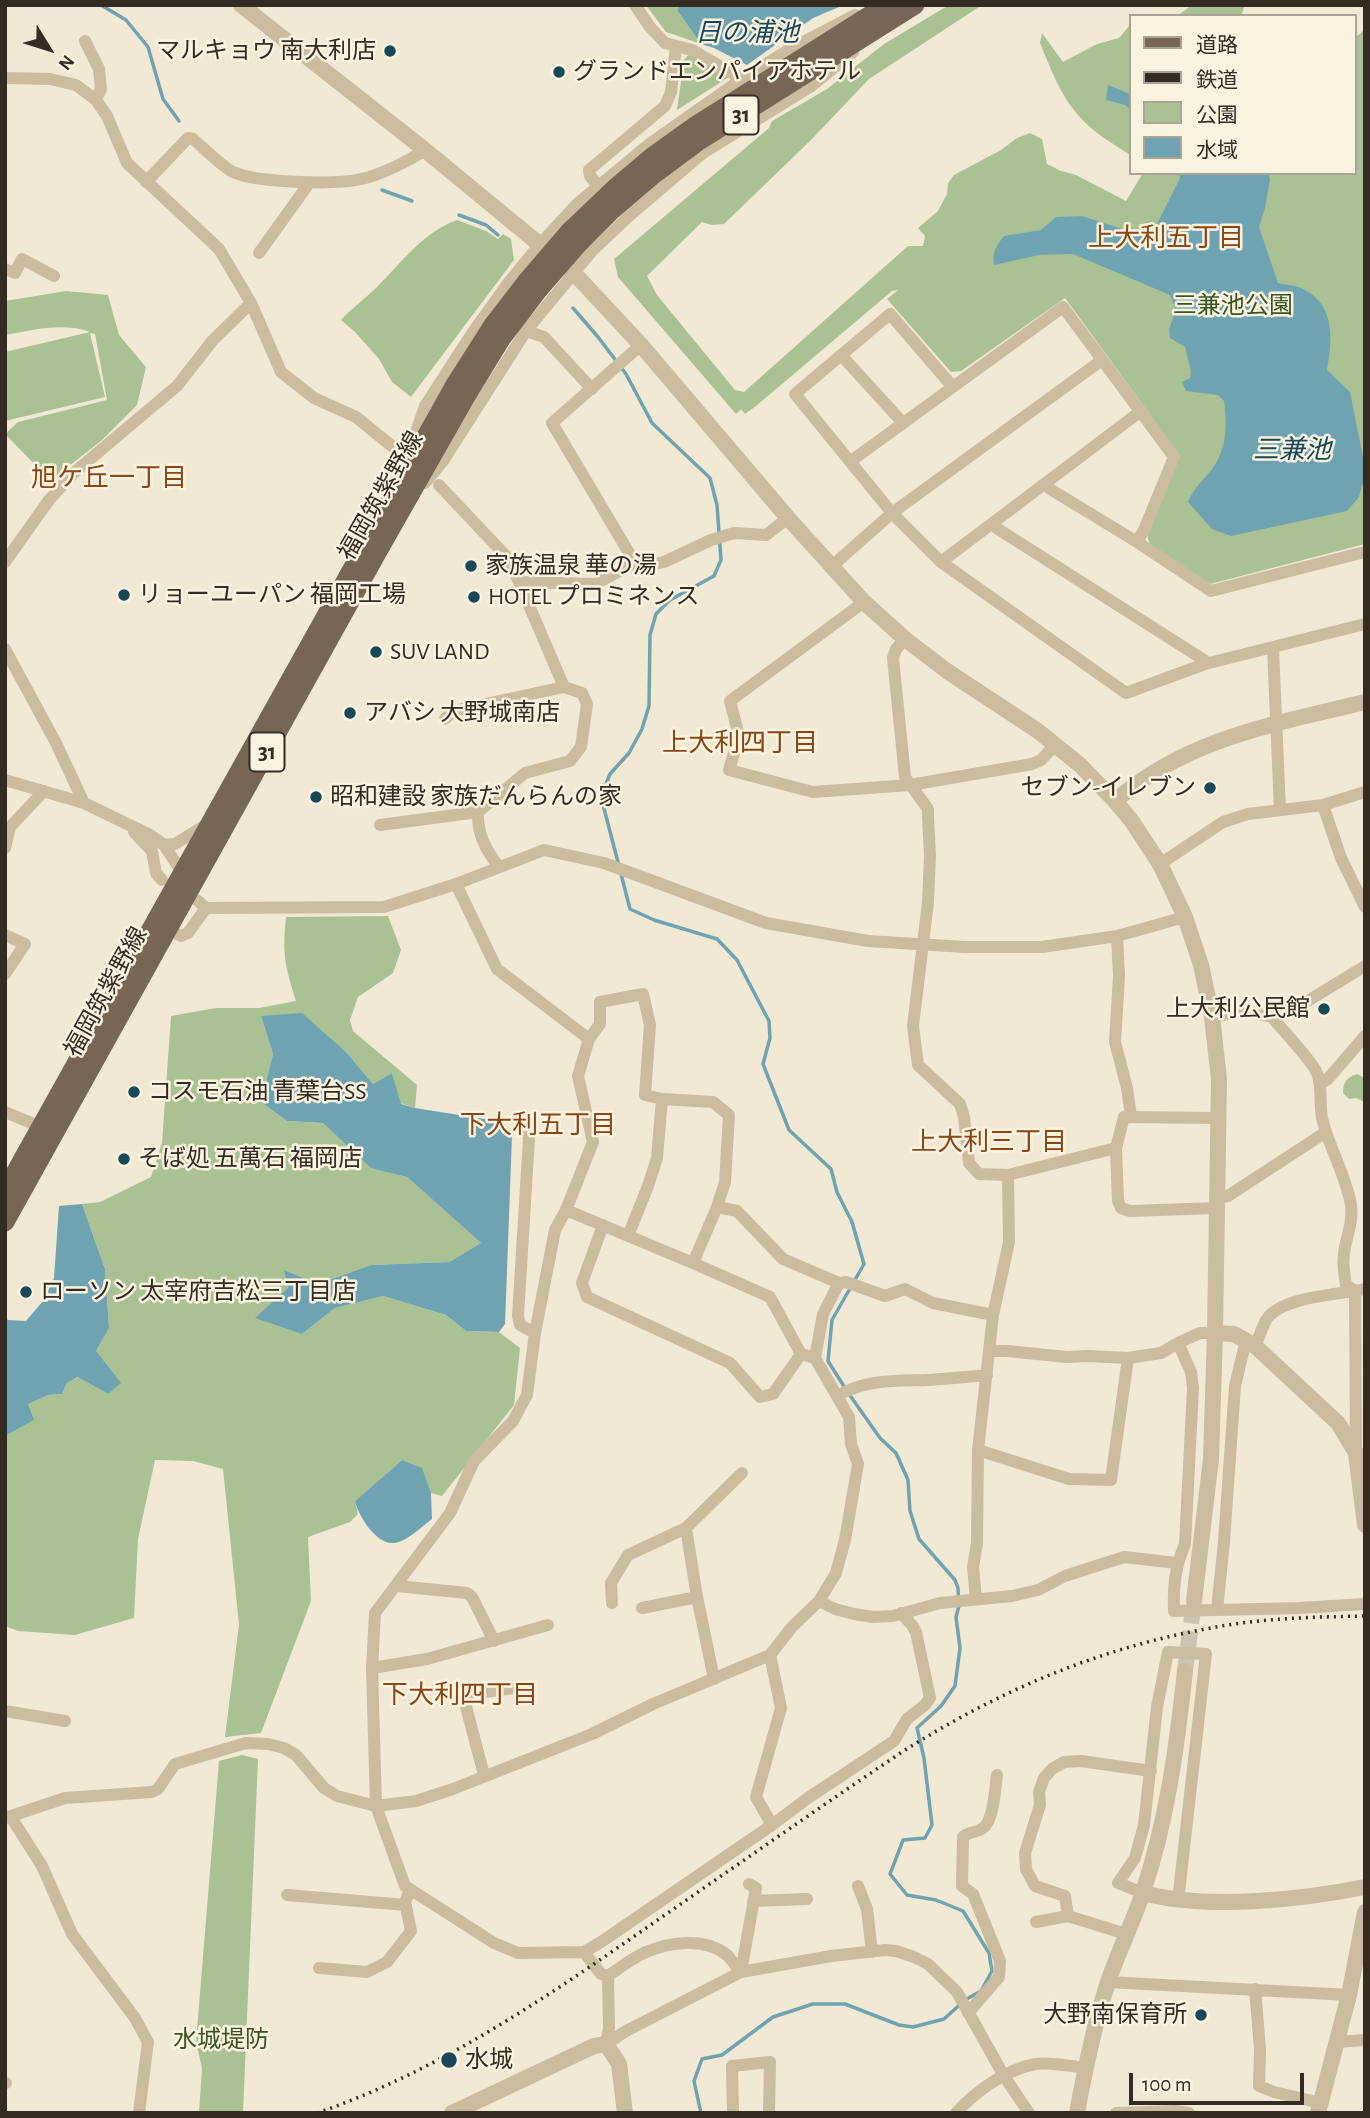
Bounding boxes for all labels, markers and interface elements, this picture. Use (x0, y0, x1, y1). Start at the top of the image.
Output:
north arrow (14, 14, 84, 84)
legend (1128, 14, 1356, 175)
water label: 日の浦池 (695, 17, 799, 49)
text: 道路 (1196, 35, 1238, 56)
place label: マルキョウ 南大利店 (156, 37, 376, 65)
marker: マルキョウ 南大利店 (382, 43, 398, 59)
text: N (54, 51, 77, 73)
place label: グランドエンパイアホテル (573, 58, 861, 86)
marker: グランドエンパイアホテル (551, 64, 567, 80)
text: 鉄道 (1196, 70, 1238, 91)
road number: 31 (724, 96, 758, 134)
text: 公園 (1196, 105, 1238, 126)
text: 水域 (1196, 140, 1238, 161)
district label: 上大利五丁目 (1088, 222, 1244, 254)
park label: 三兼池公園 (1173, 292, 1293, 320)
street label: 福岡筑紫野線 (333, 426, 429, 566)
water label: 三兼池 (1253, 434, 1331, 466)
district label: 旭ケ丘一丁目 (31, 462, 187, 494)
place label: 家族温泉 華の湯 (485, 552, 657, 580)
marker: 家族温泉 華の湯 (463, 558, 479, 574)
place label: リョーユーパン 福岡工場 (138, 581, 406, 609)
place label: HOTEL プロミネンス (488, 583, 700, 611)
marker: リョーユーパン 福岡工場 (116, 587, 132, 603)
marker: HOTEL プロミネンス (466, 589, 482, 605)
place label: SUV LAND (390, 638, 490, 666)
marker: SUV LAND (368, 644, 384, 660)
place label: アバシ 大野城南店 (364, 699, 560, 727)
marker: アバシ 大野城南店 (342, 705, 358, 721)
district label: 上大利四丁目 (662, 727, 818, 759)
road number: 31 (250, 732, 284, 772)
place label: セブン-イレブン (1021, 774, 1196, 802)
marker: セブン-イレブン (1202, 780, 1218, 796)
place label: 昭和建設 家族だんらんの家 (330, 783, 622, 811)
marker: 昭和建設 家族だんらんの家 (308, 789, 324, 805)
street label: 福岡筑紫野線 (58, 922, 154, 1062)
place label: 上大利公民館 (1166, 995, 1310, 1023)
marker: 上大利公民館 (1316, 1001, 1332, 1017)
place label: コスモ石油 青葉台SS (148, 1078, 367, 1106)
marker: コスモ石油 青葉台SS (126, 1084, 142, 1100)
district label: 下大利五丁目 (460, 1109, 616, 1141)
district label: 上大利三丁目 (911, 1126, 1067, 1158)
place label: そば処 五萬石 福岡店 (138, 1145, 362, 1173)
marker: そば処 五萬石 福岡店 (116, 1151, 132, 1167)
place label: ローソン 太宰府吉松三丁目店 (40, 1278, 356, 1306)
marker: ローソン 太宰府吉松三丁目店 (18, 1284, 34, 1300)
district label: 下大利四丁目 (382, 1679, 538, 1711)
place label: 大野南保育所 (1043, 2001, 1187, 2029)
marker: 大野南保育所 (1193, 2007, 1209, 2023)
park label: 水城堤防 (173, 2026, 269, 2054)
place label: 水城 (465, 2046, 513, 2074)
marker: 水城 (439, 2050, 459, 2070)
scale bar (1132, 2058, 1307, 2102)
text: 100 m (1142, 2074, 1192, 2095)

